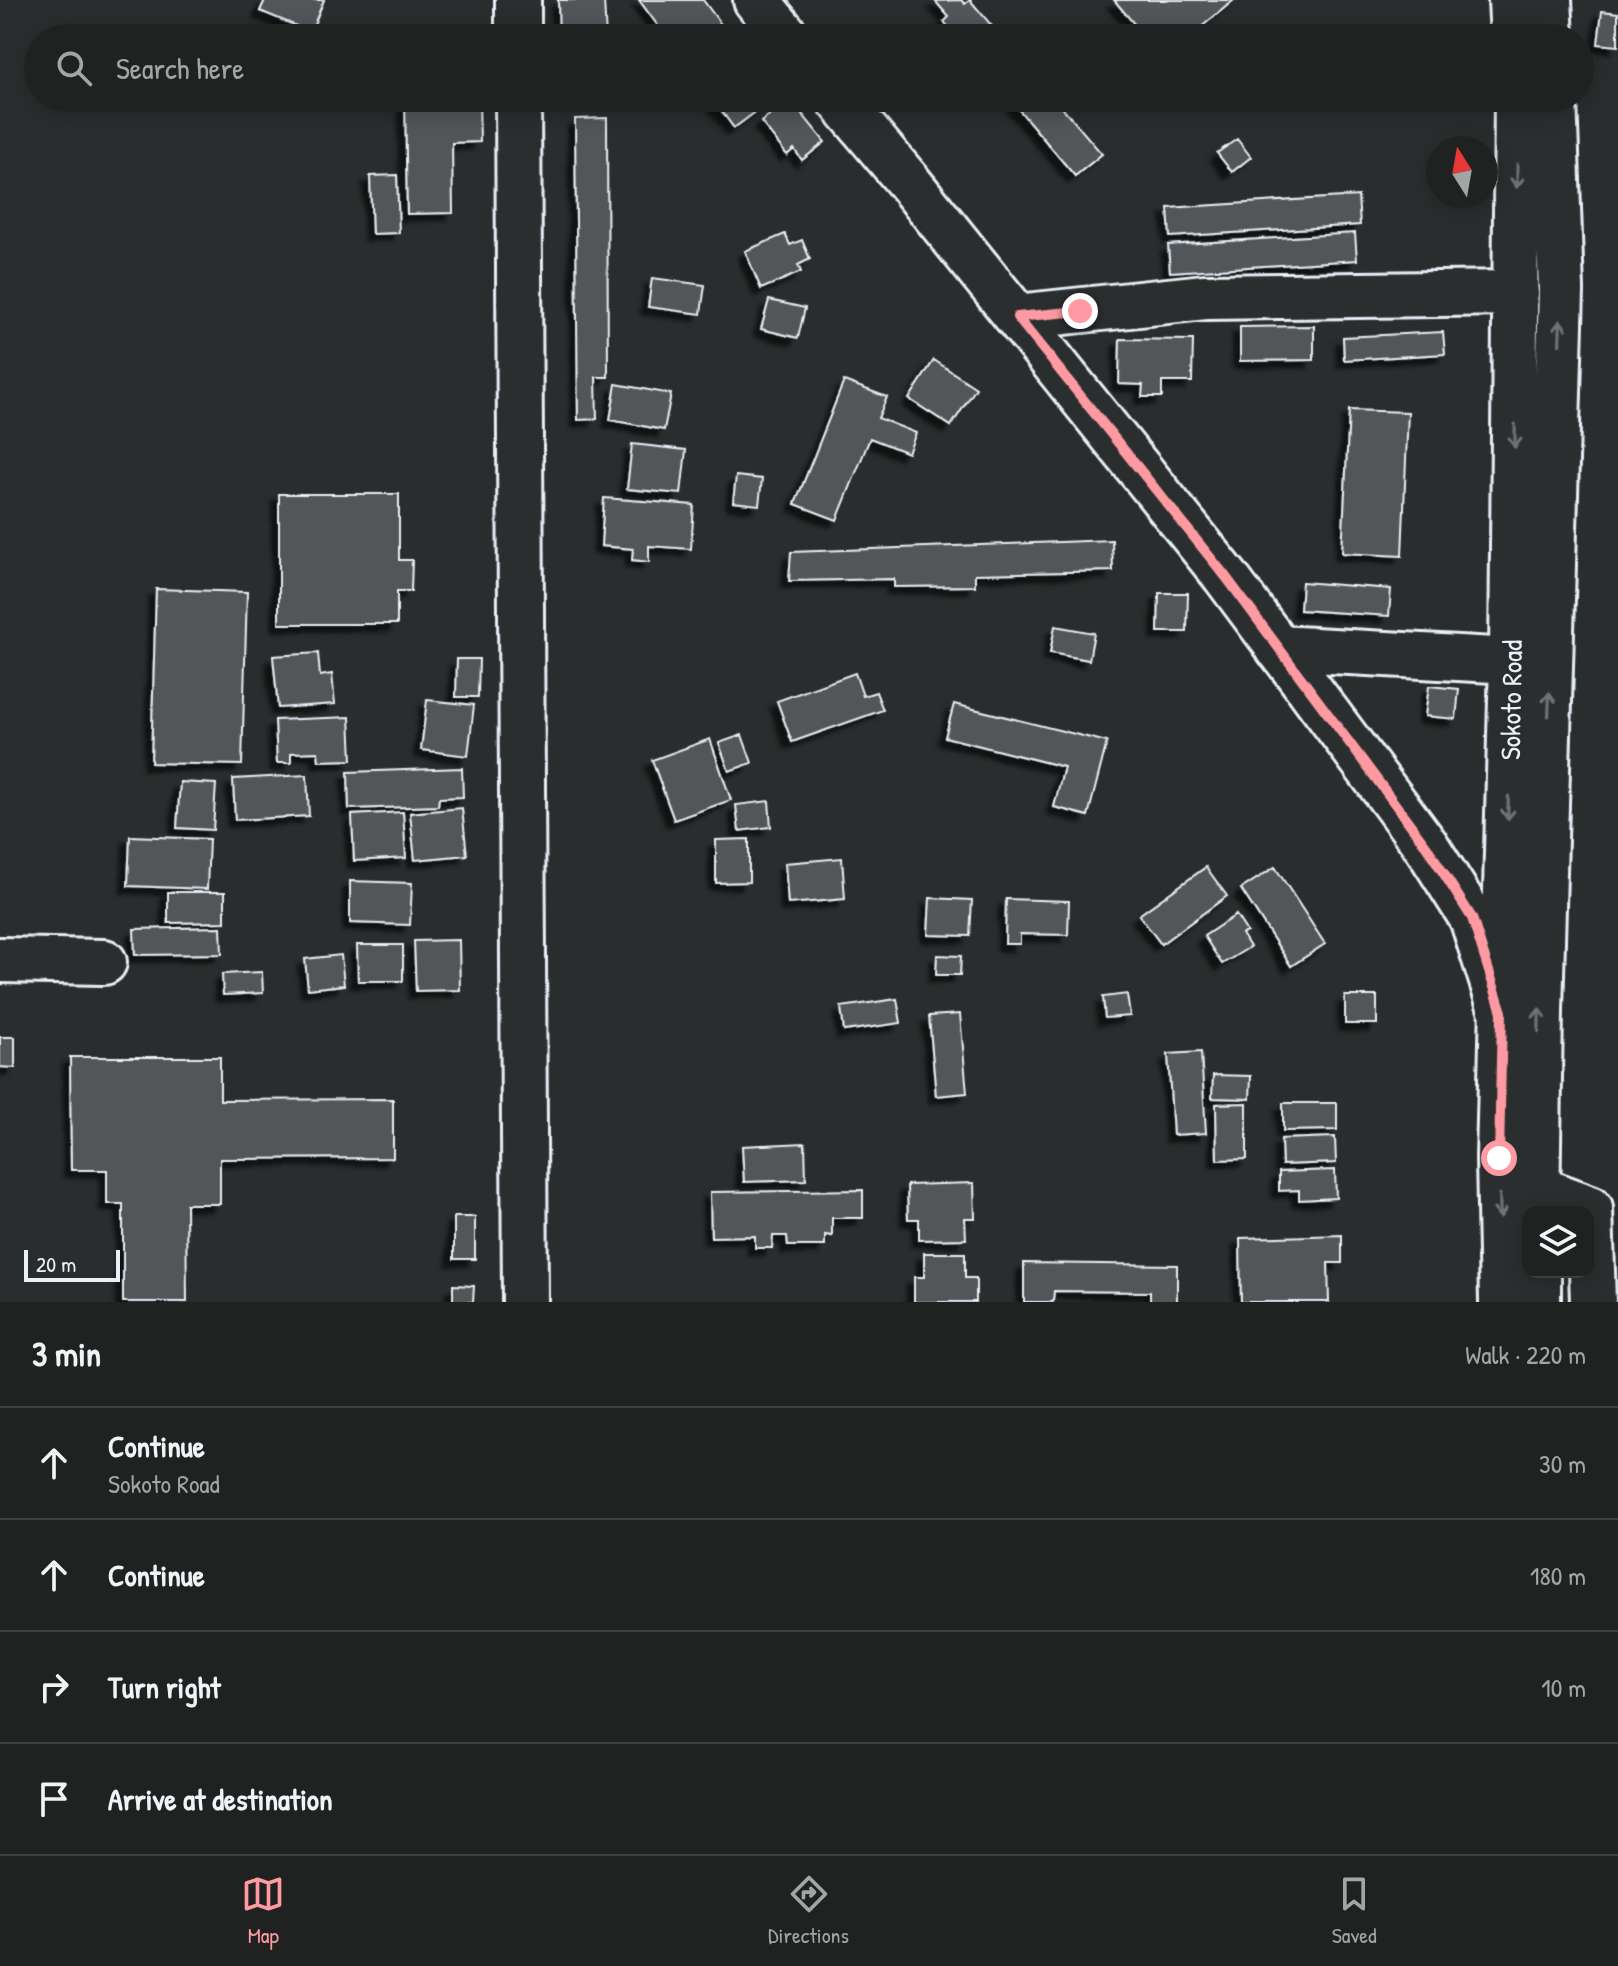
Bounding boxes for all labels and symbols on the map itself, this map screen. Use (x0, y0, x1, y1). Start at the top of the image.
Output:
north arrow (1426, 136, 1498, 208)
one-way arrow (1509, 162, 1525, 189)
route end (1062, 293, 1098, 329)
one-way arrow (1552, 319, 1567, 346)
one-way arrow (1507, 422, 1523, 449)
street label: Sokoto Road (1491, 639, 1531, 760)
one-way arrow (1541, 691, 1556, 718)
one-way arrow (1500, 794, 1516, 821)
one-way arrow (1532, 1007, 1547, 1034)
route start (1481, 1140, 1517, 1176)
one-way arrow (1492, 1192, 1508, 1219)
scale bar (24, 1246, 120, 1282)

